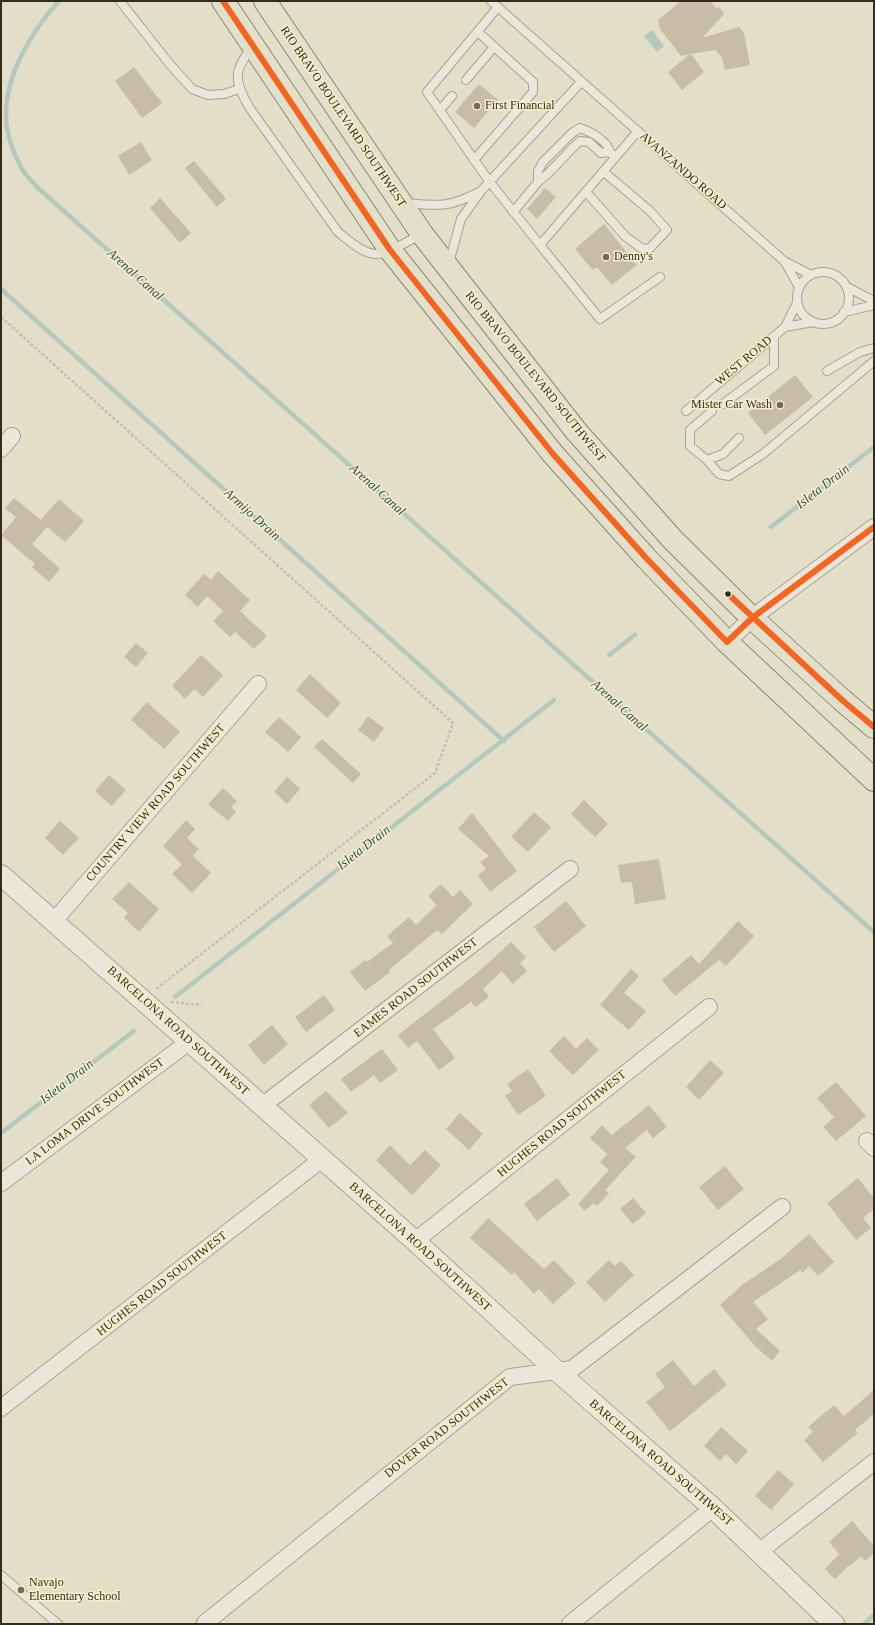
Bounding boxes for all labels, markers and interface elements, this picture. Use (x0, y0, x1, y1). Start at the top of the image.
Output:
street label: RIO BRAVO BOULEVARD SOUTHWEST (277, 24, 409, 210)
place label: First Financial (485, 99, 555, 113)
marker: First Financial (472, 101, 482, 111)
street label: AVANZANDO ROAD (637, 129, 729, 213)
water label: Arenal Canal (104, 246, 166, 304)
place label: Denny's (614, 250, 653, 264)
marker: Denny's (601, 252, 611, 262)
street label: RIO BRAVO BOULEVARD SOUTHWEST (462, 289, 608, 465)
street label: WEST ROAD (713, 333, 775, 389)
place label: Mister Car Wash (691, 398, 772, 412)
marker: Mister Car Wash (775, 400, 785, 410)
water label: Arenal Canal (346, 461, 408, 519)
water label: Isleta Drain (793, 461, 853, 513)
water label: Armijo Drain (221, 486, 283, 544)
unlabelled marker (723, 589, 733, 599)
water label: Arenal Canal (588, 677, 650, 735)
street label: COUNTRY VIEW ROAD SOUTHWEST (84, 721, 228, 885)
water label: Isleta Drain (334, 822, 394, 874)
street label: EAMES ROAD SOUTHWEST (351, 935, 481, 1041)
street label: BARCELONA ROAD SOUTHWEST (104, 963, 252, 1099)
street label: LA LOMA DRIVE SOUTHWEST (23, 1055, 167, 1169)
water label: Isleta Drain (37, 1056, 97, 1108)
street label: HUGHES ROAD SOUTHWEST (495, 1068, 629, 1180)
street label: BARCELONA ROAD SOUTHWEST (346, 1179, 494, 1315)
street label: HUGHES ROAD SOUTHWEST (94, 1229, 230, 1339)
street label: DOVER ROAD SOUTHWEST (382, 1375, 512, 1481)
street label: BARCELONA ROAD SOUTHWEST (586, 1397, 736, 1529)
place label: Navajo Elementary School (29, 1576, 121, 1604)
marker: Navajo Elementary School (16, 1585, 26, 1595)

